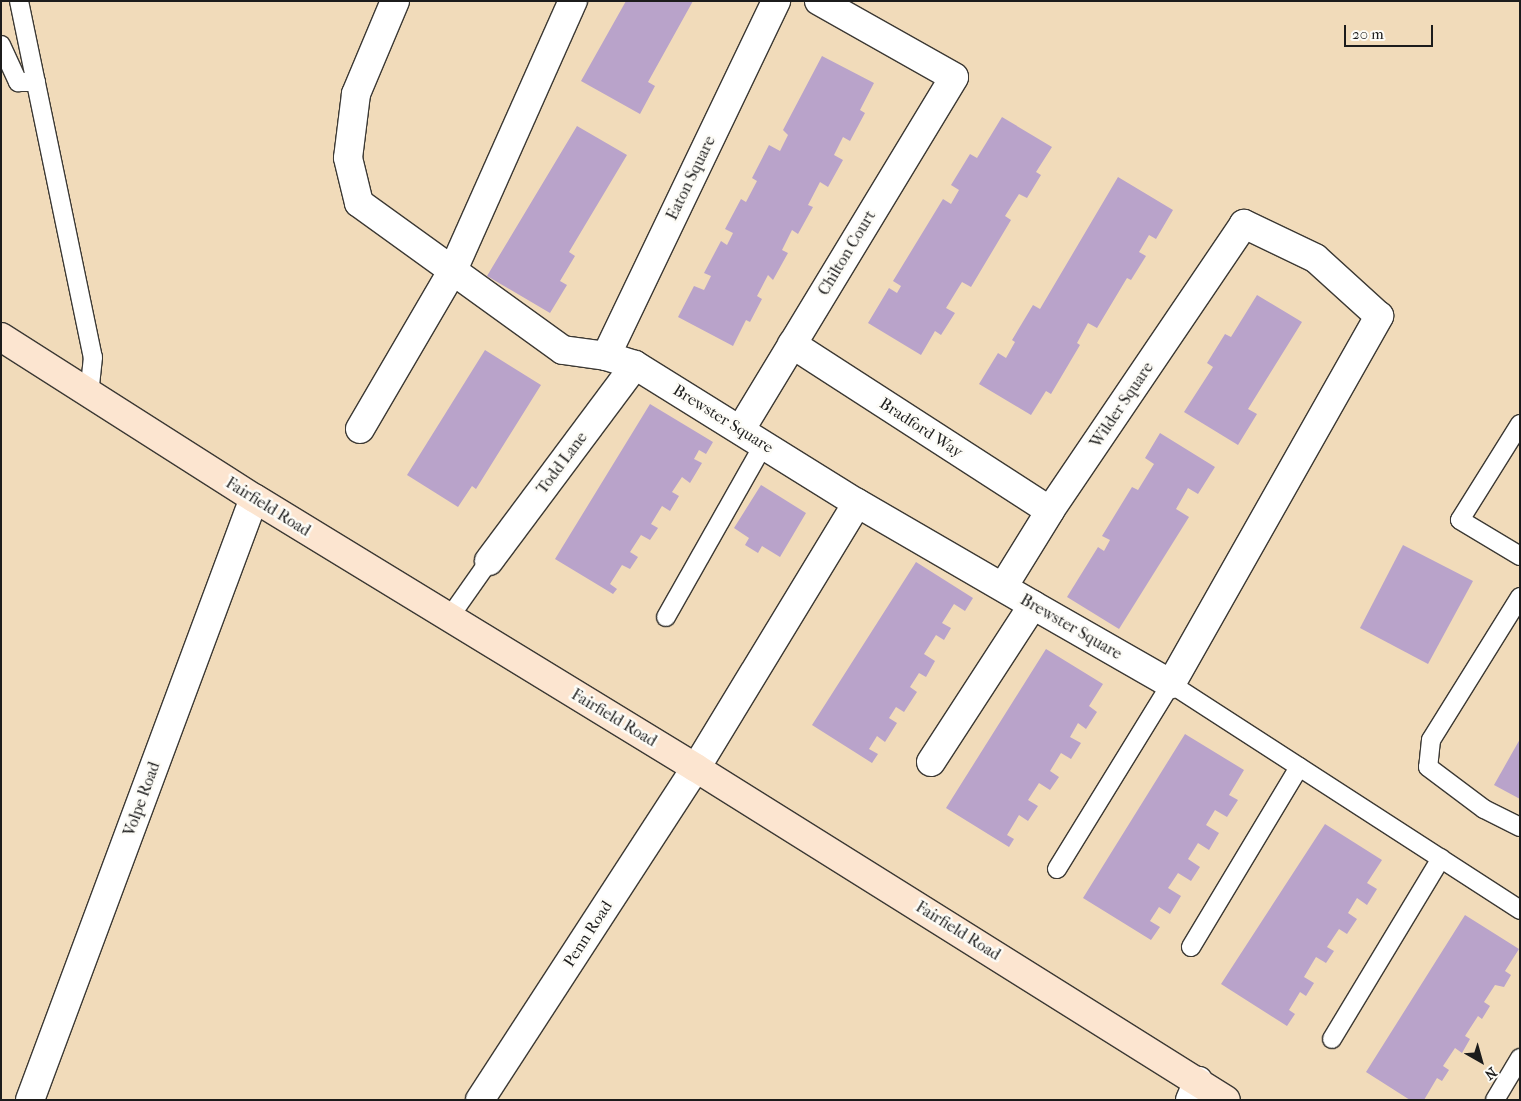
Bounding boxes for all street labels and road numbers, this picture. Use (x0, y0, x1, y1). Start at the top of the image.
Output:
street label: Eaton Square (662, 133, 720, 223)
street label: Chilton Court (814, 207, 880, 299)
street label: Wilder Square (1086, 359, 1158, 451)
street label: Brewster Square (669, 381, 777, 457)
street label: Bradford Way (876, 394, 966, 462)
street label: Todd Lane (533, 428, 591, 498)
street label: Fairfield Road (222, 473, 314, 541)
street label: Brewster Square (1017, 590, 1125, 664)
street label: Fairfield Road (568, 685, 660, 751)
street label: Volpe Road (120, 759, 164, 839)
street label: Penn Road (560, 897, 616, 971)
street label: Fairfield Road (912, 897, 1004, 965)

